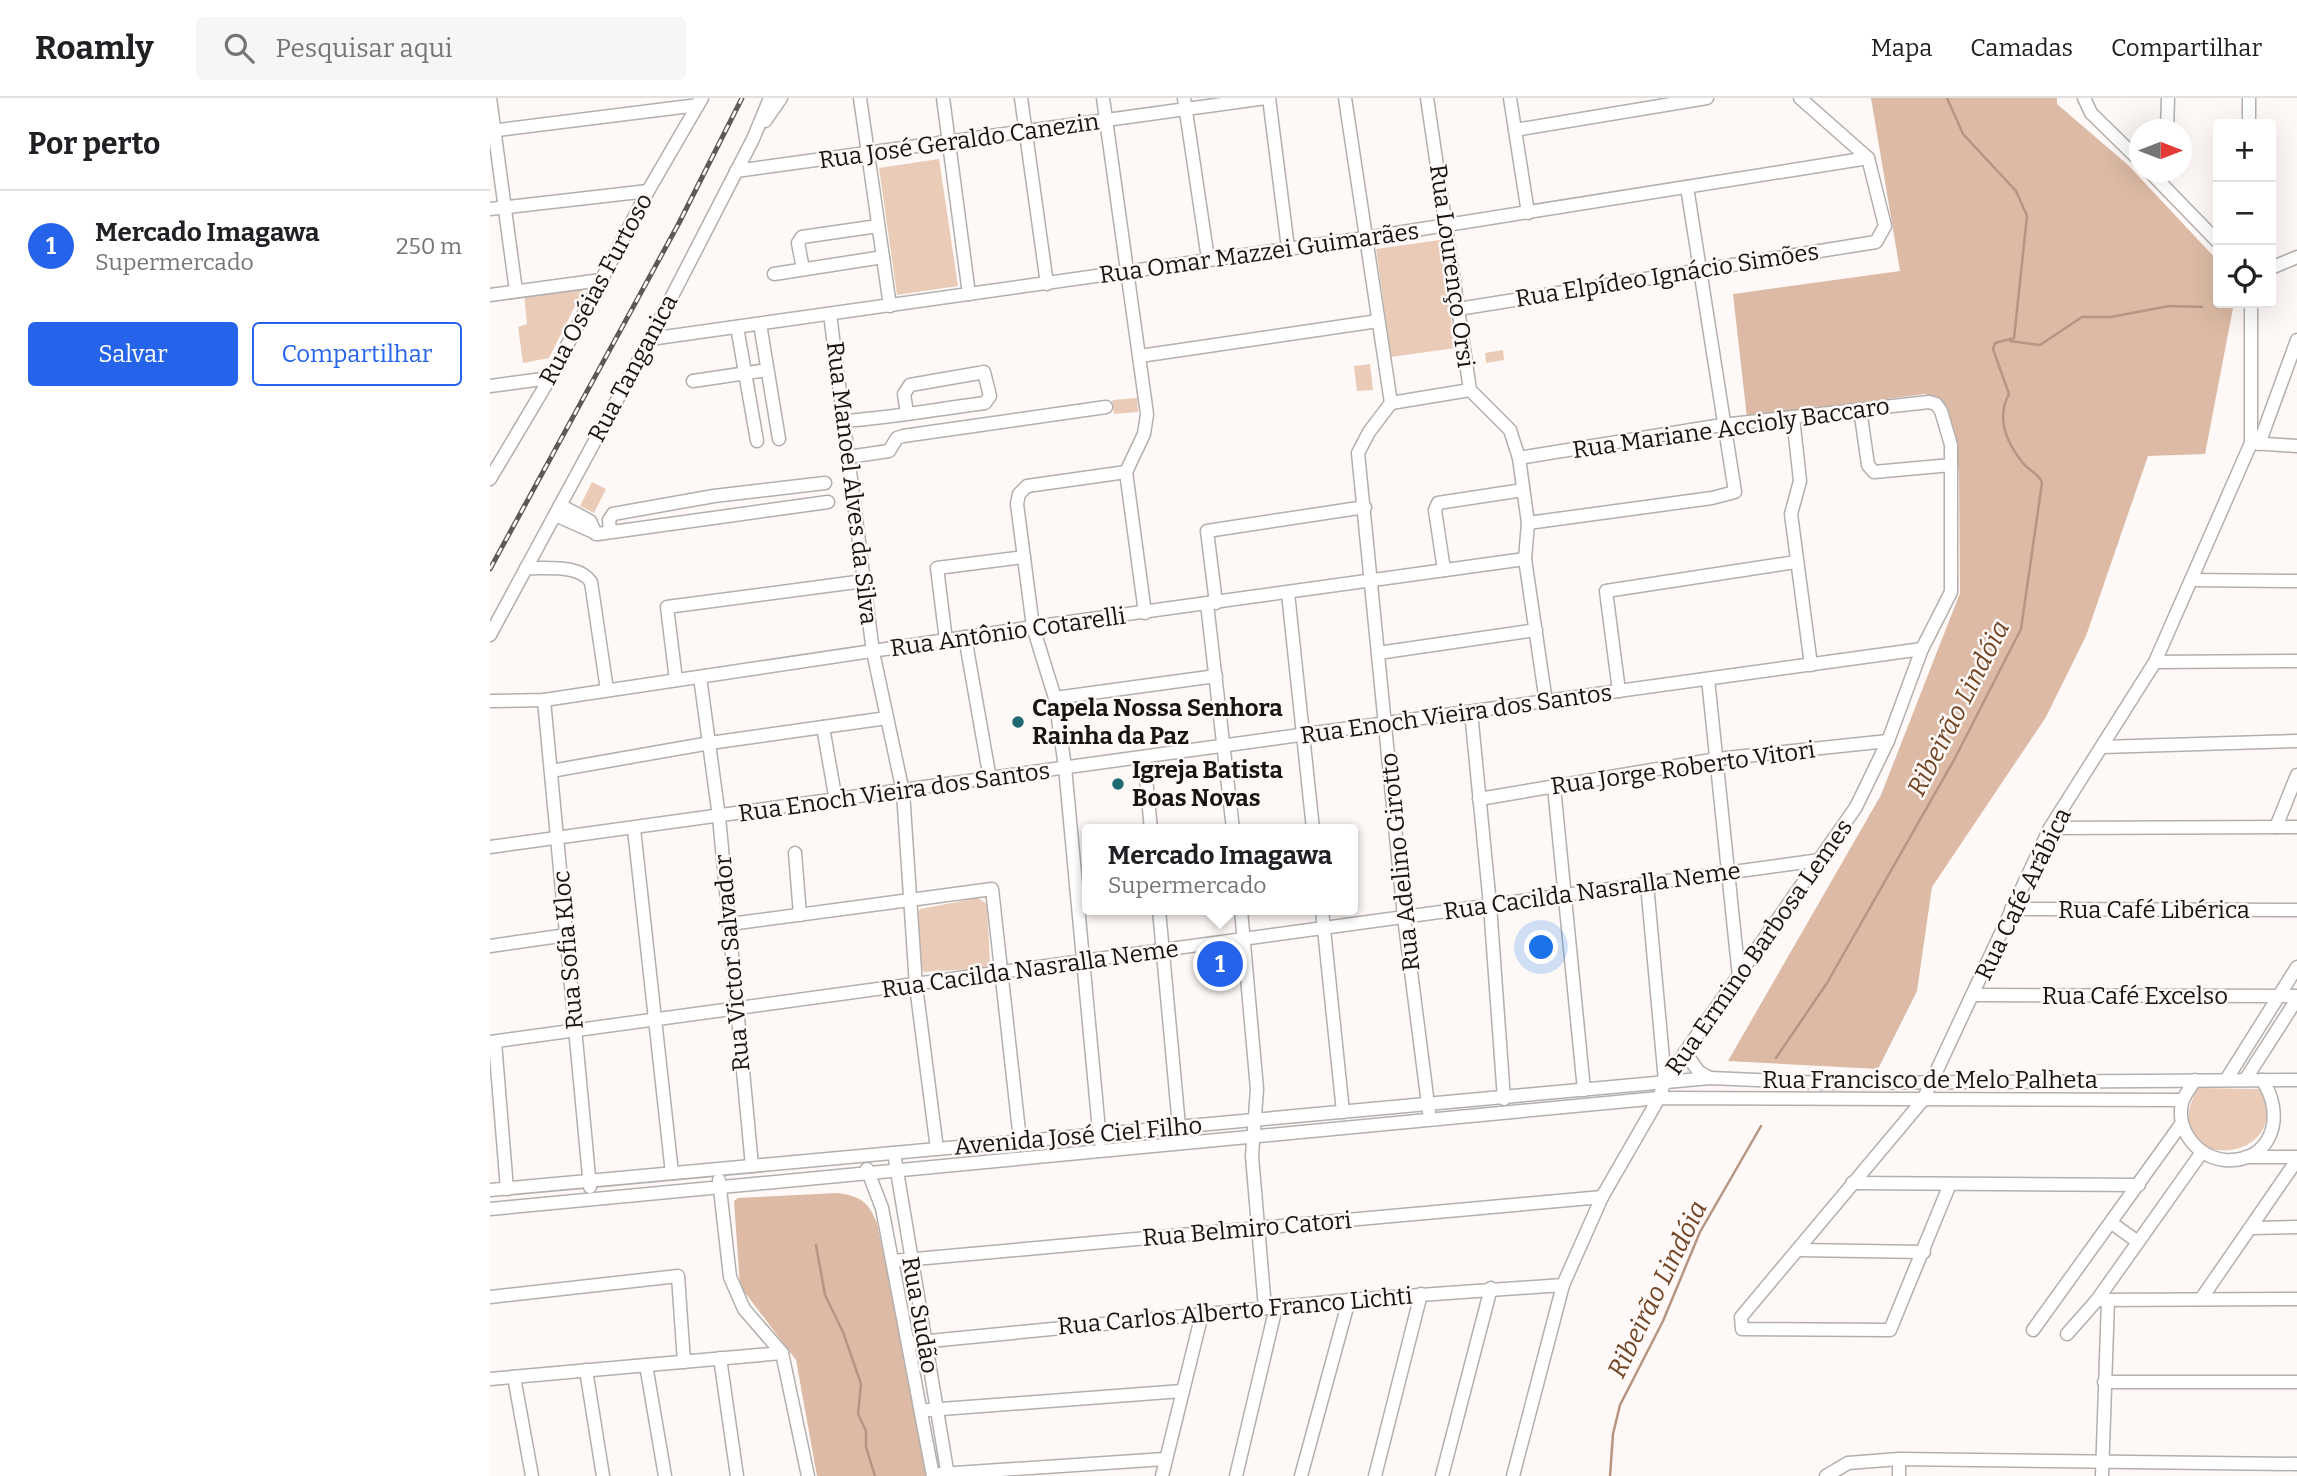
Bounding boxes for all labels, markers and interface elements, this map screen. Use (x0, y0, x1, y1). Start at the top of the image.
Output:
search box (196, 17, 686, 80)
text: Roamly (35, 28, 154, 68)
icon: search (220, 29, 258, 67)
text: Pesquisar aqui (276, 33, 453, 64)
text: Mapa (1871, 34, 1932, 62)
text: Camadas (1970, 34, 2073, 62)
text: Compartilhar (2111, 34, 2262, 62)
street label: Rua José Geraldo Canezin (817, 107, 1101, 175)
north arrow (2129, 119, 2192, 182)
map controls (2213, 119, 2276, 308)
button: + (2213, 119, 2276, 182)
text: Por perto (28, 126, 160, 162)
street label: Rua Lourenço Orsi (1424, 163, 1480, 369)
button: − (2213, 182, 2276, 245)
street label: Rua Oséias Furtoso (534, 188, 658, 390)
text: Mercado Imagawa (95, 217, 320, 248)
street label: Rua Omar Mazzei Guimarães (1097, 217, 1421, 289)
text: 1 (46, 232, 56, 260)
text: 250 m (396, 232, 462, 260)
street label: Rua Elpídeo Ignácio Simões (1513, 237, 1821, 313)
button: locate (2213, 245, 2276, 308)
text: Supermercado (95, 248, 254, 276)
street label: Rua Tanganica (582, 290, 684, 446)
button: Salvar (28, 322, 238, 386)
button: Compartilhar (252, 322, 462, 386)
street label: Rua Manoel Alves da Silva (821, 340, 883, 626)
street label: Rua Mariane Accioly Baccaro (1571, 392, 1891, 464)
street label: Rua Antônio Cotarelli (889, 602, 1127, 662)
water label: Ribeirão Lindóia (1901, 615, 2016, 801)
street label: Rua Enoch Vieira dos Santos (1298, 678, 1614, 750)
place label: Capela Nossa Senhora Rainha da Paz (1032, 694, 1283, 750)
marker: Capela Nossa Senhora Rainha da Paz (1010, 714, 1026, 730)
street label: Rua Jorge Roberto Vitori (1549, 736, 1817, 800)
street label: Rua Adelino Girotto (1375, 751, 1425, 973)
street label: Rua Enoch Vieira dos Santos (736, 756, 1052, 828)
place label: Igreja Batista Boas Novas (1132, 756, 1284, 812)
marker: Igreja Batista Boas Novas (1110, 776, 1126, 792)
street label: Rua Café Arábica (1969, 803, 2077, 985)
street label: Rua Ermino Barbosa Lemes (1660, 814, 1858, 1080)
popup (1082, 824, 1358, 915)
text: Mercado Imagawa (1108, 840, 1332, 871)
street label: Rua Victor Salvador (709, 853, 755, 1073)
street label: Rua Cacilda Nasralla Neme (1442, 856, 1742, 926)
street label: Rua Sofia Kloc (547, 869, 589, 1031)
text: Supermercado (1108, 871, 1267, 899)
street label: Rua Café Libérica (2058, 896, 2250, 924)
your location (1524, 930, 1558, 964)
street label: Rua Cacilda Nasralla Neme (880, 934, 1180, 1004)
pin: 1 (1197, 938, 1243, 990)
street label: Rua Café Excelso (2042, 982, 2228, 1010)
street label: Rua Francisco de Melo Palheta (1762, 1066, 2098, 1094)
street label: Avenida José Ciel Filho (953, 1111, 1203, 1161)
water label: Ribeirão Lindóia (1601, 1196, 1714, 1383)
street label: Rua Belmiro Catori (1141, 1206, 1353, 1252)
street label: Rua Sudão (896, 1254, 944, 1376)
street label: Rua Carlos Alberto Franco Lichti (1056, 1282, 1414, 1340)

